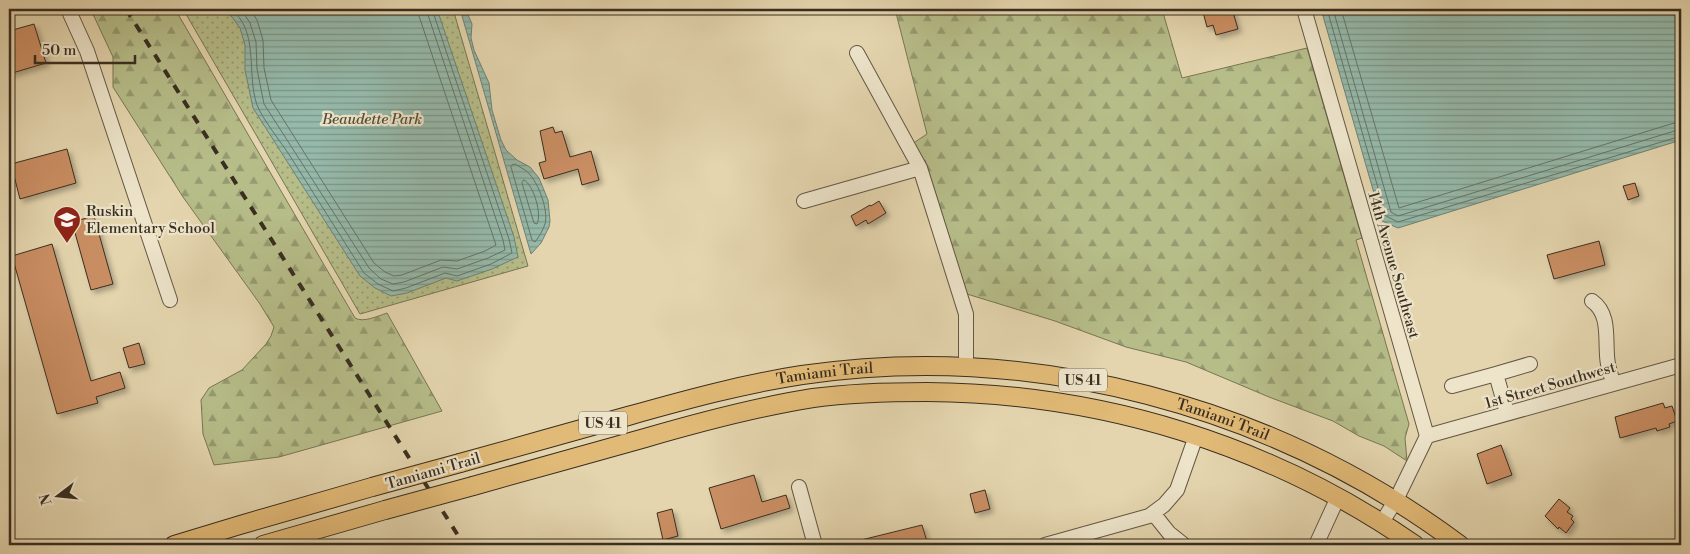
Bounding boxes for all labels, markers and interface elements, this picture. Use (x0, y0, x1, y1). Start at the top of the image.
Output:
scale bar (35, 32, 135, 64)
text: 50 m (42, 41, 76, 60)
park label: Beaudette Park (321, 110, 422, 129)
street label: 14th Avenue Southeast (1363, 189, 1424, 341)
place label: Ruskin Elementary School (86, 202, 215, 238)
school or university icon: Ruskin Elementary School (52, 205, 82, 244)
street label: 1st Street Southwest (1483, 358, 1618, 413)
street label: Tamiami Trail (775, 359, 874, 389)
road number: US 41 (1059, 368, 1107, 392)
street label: Tamiami Trail (1174, 395, 1273, 445)
road number: US 41 (579, 412, 627, 434)
street label: Tamiami Trail (384, 449, 483, 494)
north arrow (32, 472, 82, 522)
text: N (36, 492, 57, 507)

